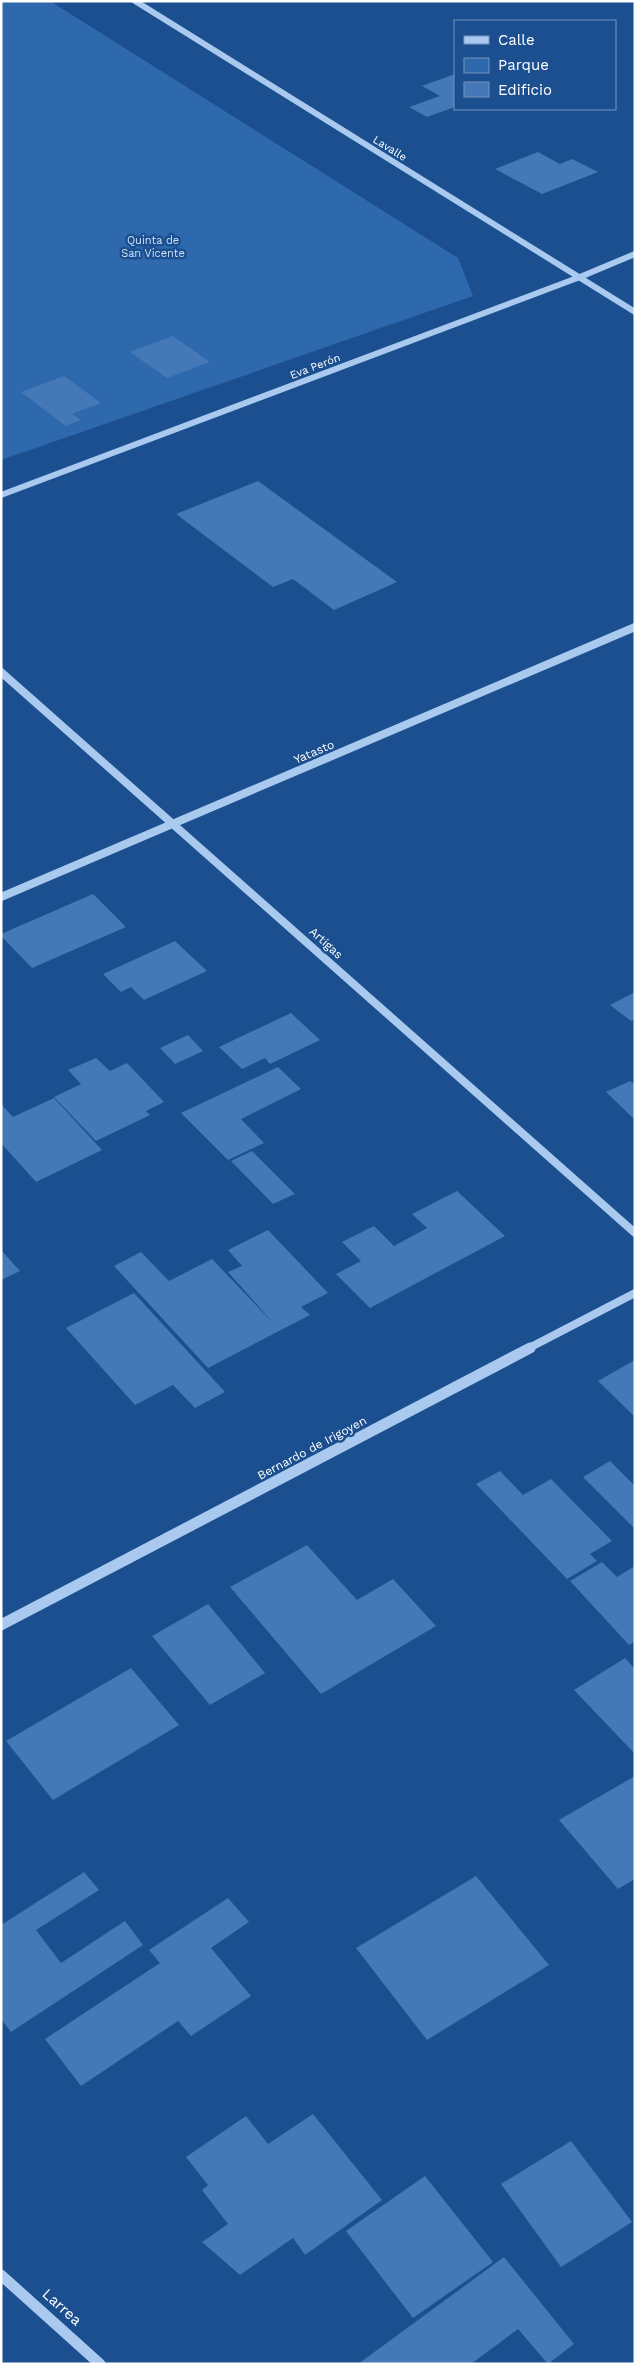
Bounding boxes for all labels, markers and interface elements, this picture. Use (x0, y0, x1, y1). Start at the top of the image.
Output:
legend (454, 20, 616, 110)
text: Calle (498, 31, 535, 49)
text: Parque (498, 56, 549, 74)
text: Edificio (498, 81, 552, 99)
street label: Lavalle (370, 133, 409, 164)
park label: Quinta de San Vicente (121, 234, 185, 260)
street label: Eva Perón (288, 351, 342, 382)
street label: Yatasto (292, 737, 336, 767)
street label: Artigas (306, 924, 346, 962)
street label: Bernardo de Irigoyen (255, 1413, 369, 1483)
street label: Larrea (39, 2285, 86, 2330)

